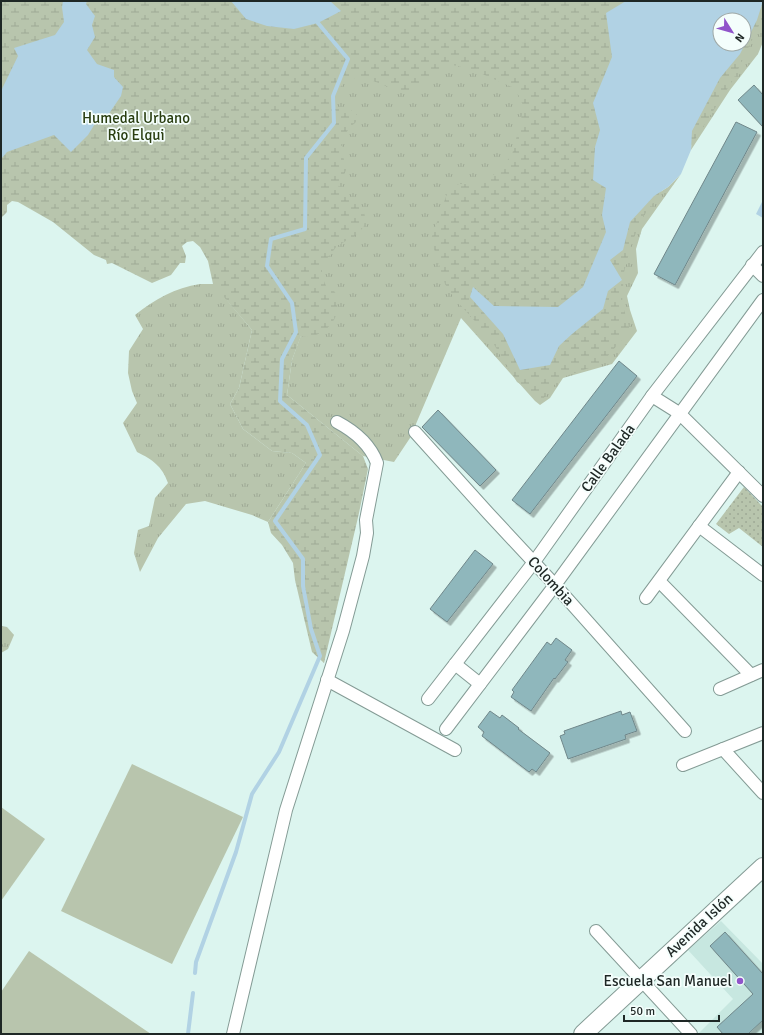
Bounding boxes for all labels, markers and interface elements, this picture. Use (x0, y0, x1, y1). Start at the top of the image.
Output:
north arrow (712, 12, 752, 52)
text: N (732, 31, 747, 45)
park label: Humedal Urbano Río Elqui (82, 109, 190, 144)
street label: Calle Balada (577, 420, 639, 496)
street label: Colombia (524, 553, 578, 609)
street label: Avenida Islón (662, 889, 736, 961)
place label: Escuela San Manuel (603, 972, 732, 990)
marker: Escuela San Manuel (735, 976, 745, 986)
scale bar (624, 997, 719, 1023)
text: 50 m (630, 1004, 655, 1019)

